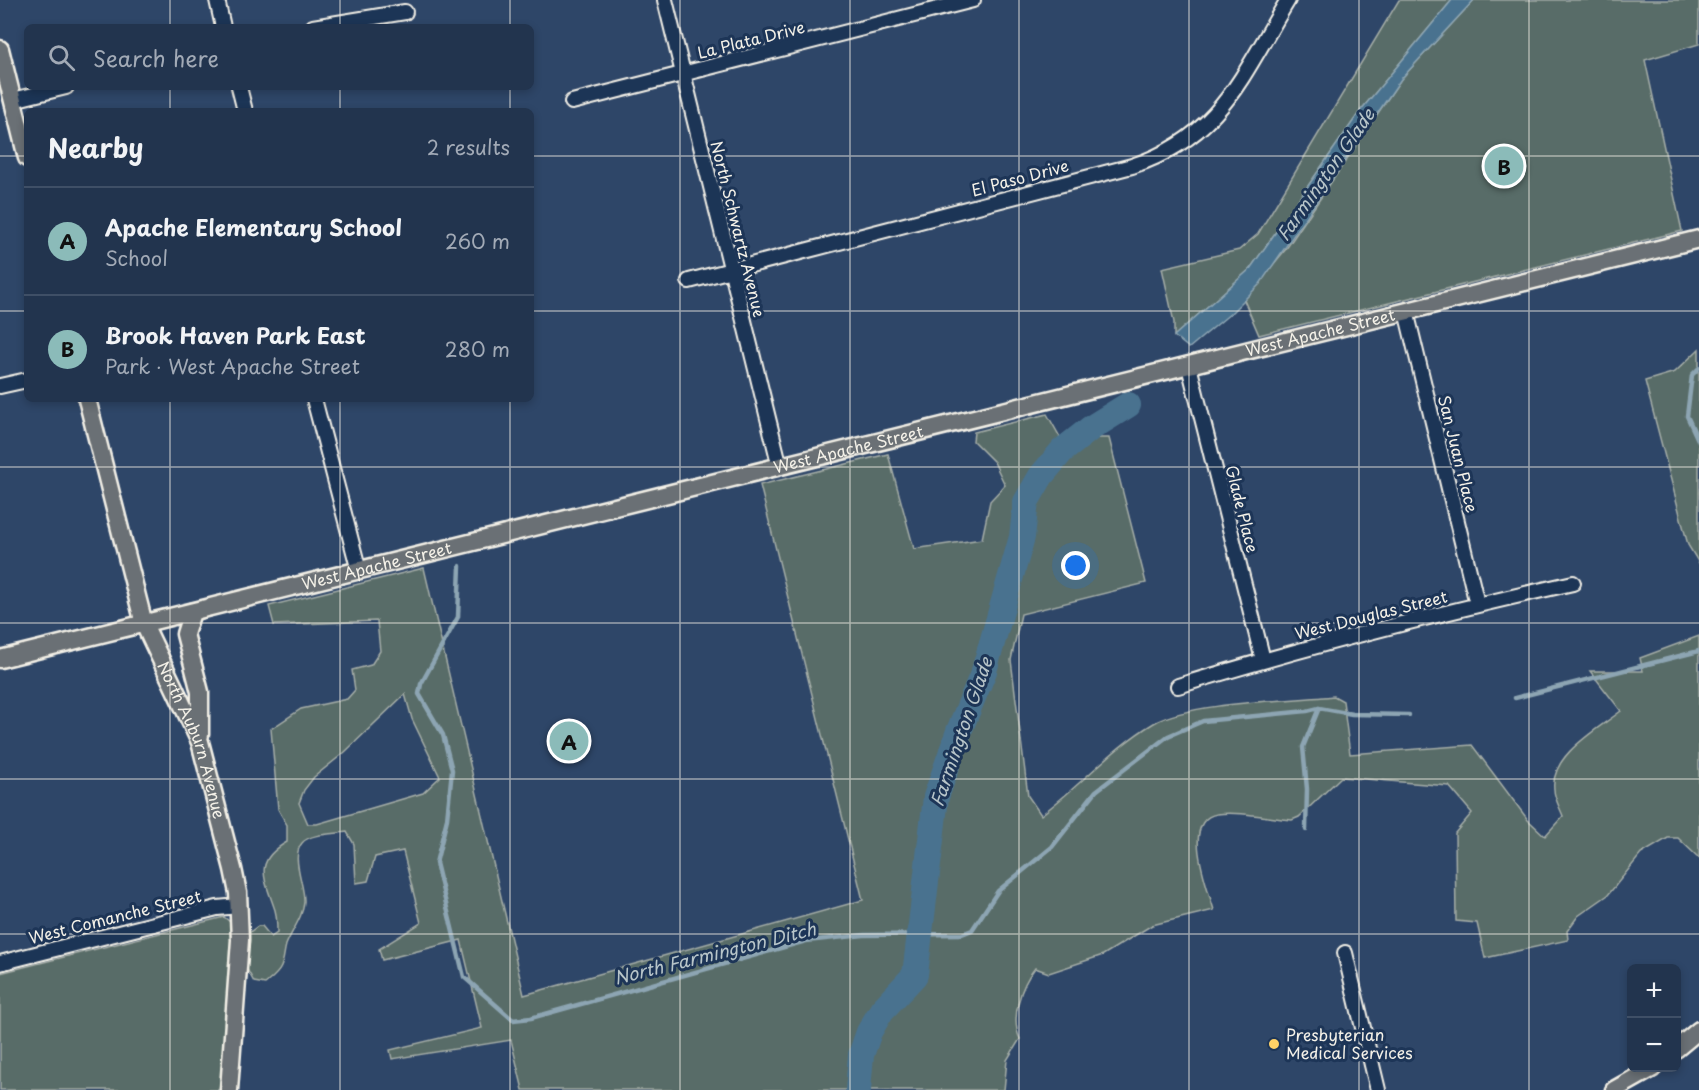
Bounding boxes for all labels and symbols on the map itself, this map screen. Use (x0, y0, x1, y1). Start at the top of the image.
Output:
street label: La Plata Drive (695, 14, 807, 64)
water label: Farmington Glade (1269, 101, 1381, 246)
street label: North Schwartz Avenue (705, 138, 772, 319)
pin: B (1484, 144, 1524, 188)
street label: El Paso Drive (968, 153, 1071, 202)
street label: West Apache Street (1243, 301, 1398, 362)
street label: San Juan Place (1433, 393, 1485, 515)
street label: West Apache Street (771, 418, 926, 478)
street label: Glade Place (1221, 462, 1265, 555)
street label: West Apache Street (299, 535, 454, 595)
your location (1061, 551, 1090, 580)
street label: West Douglas Street (1292, 583, 1450, 645)
water label: Farmington Glade (922, 652, 999, 810)
street label: North Auburn Avenue (152, 657, 232, 821)
pin: A (550, 718, 588, 764)
street label: West Comanche Street (26, 883, 204, 949)
water label: North Farmington Ditch (611, 914, 819, 991)
place label: Presbyterian Medical Services (1286, 1022, 1413, 1064)
marker: Presbyterian Medical Services (1267, 1037, 1281, 1051)

